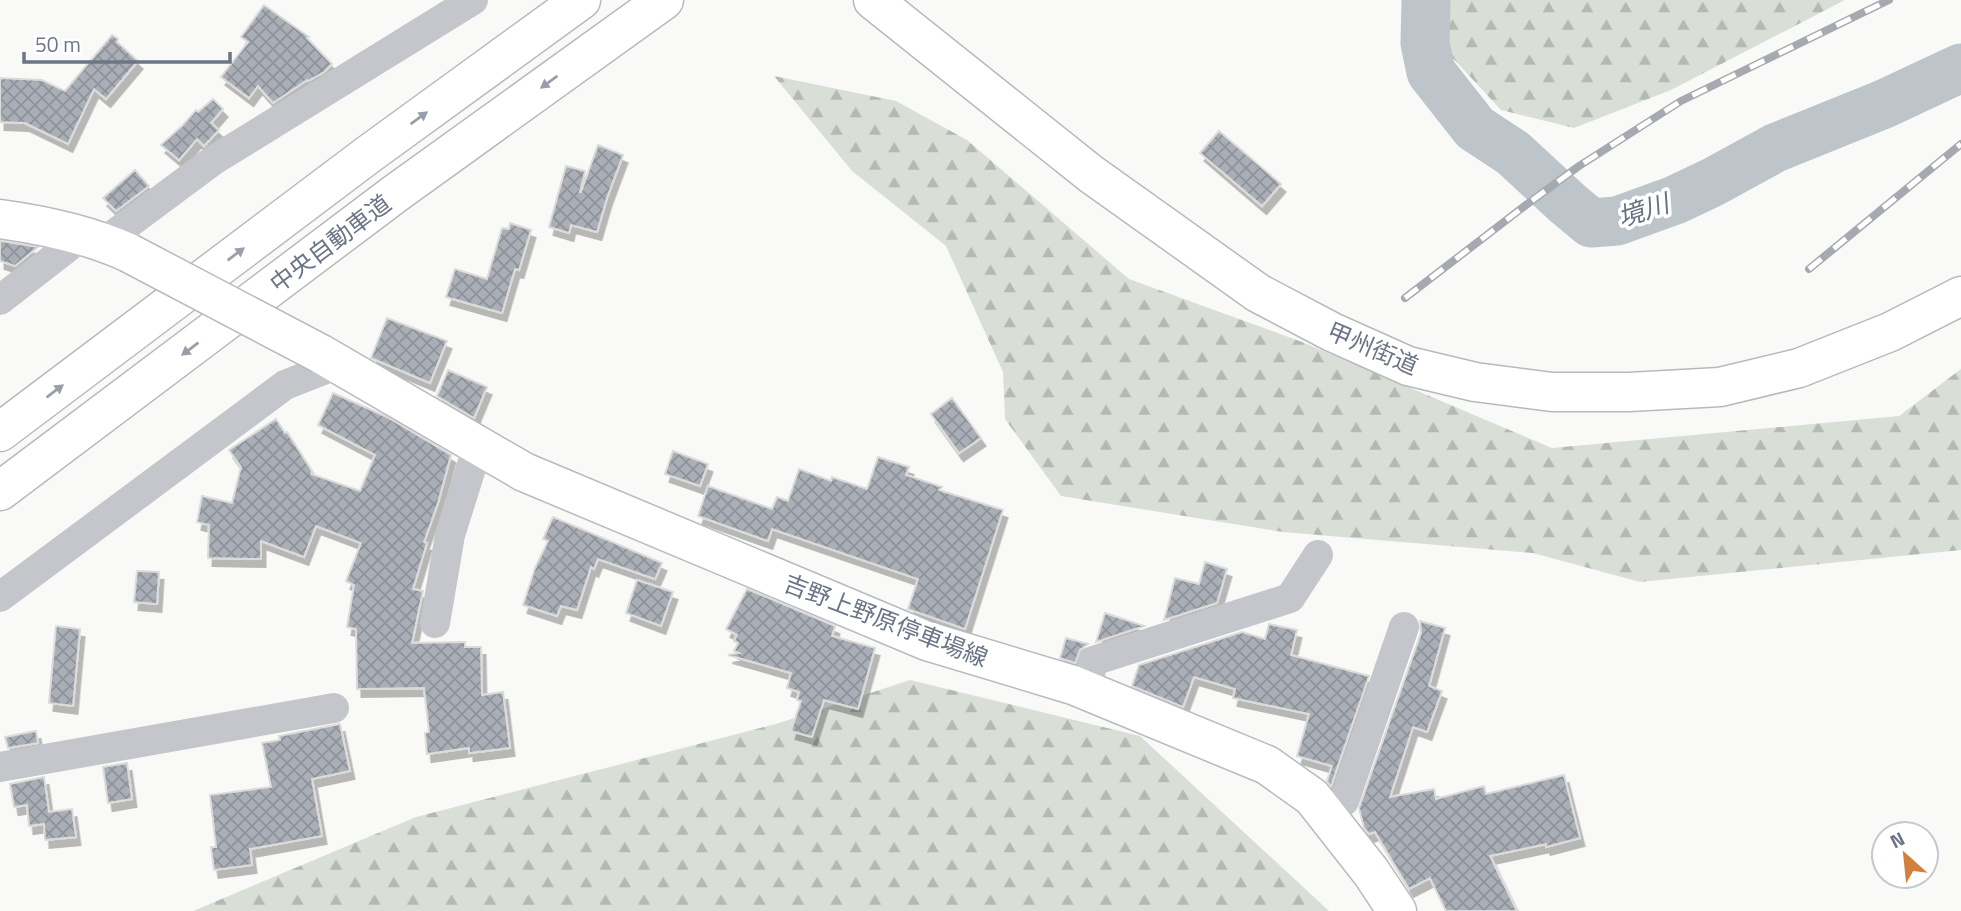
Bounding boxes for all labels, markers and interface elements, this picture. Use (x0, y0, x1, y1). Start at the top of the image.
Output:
scale bar (24, 21, 231, 65)
text: 50 m (35, 28, 81, 60)
one-way arrow (540, 74, 558, 88)
one-way arrow (409, 111, 428, 125)
water label: 境川 (1612, 182, 1677, 237)
street label: 中央自動車道 (262, 185, 398, 301)
one-way arrow (227, 248, 245, 262)
street label: 甲州街道 (1322, 313, 1424, 383)
one-way arrow (181, 341, 199, 356)
one-way arrow (45, 384, 64, 398)
street label: 吉野上野原停車場線 (779, 564, 993, 676)
north arrow (1870, 820, 1940, 890)
text: N (1885, 823, 1910, 855)

